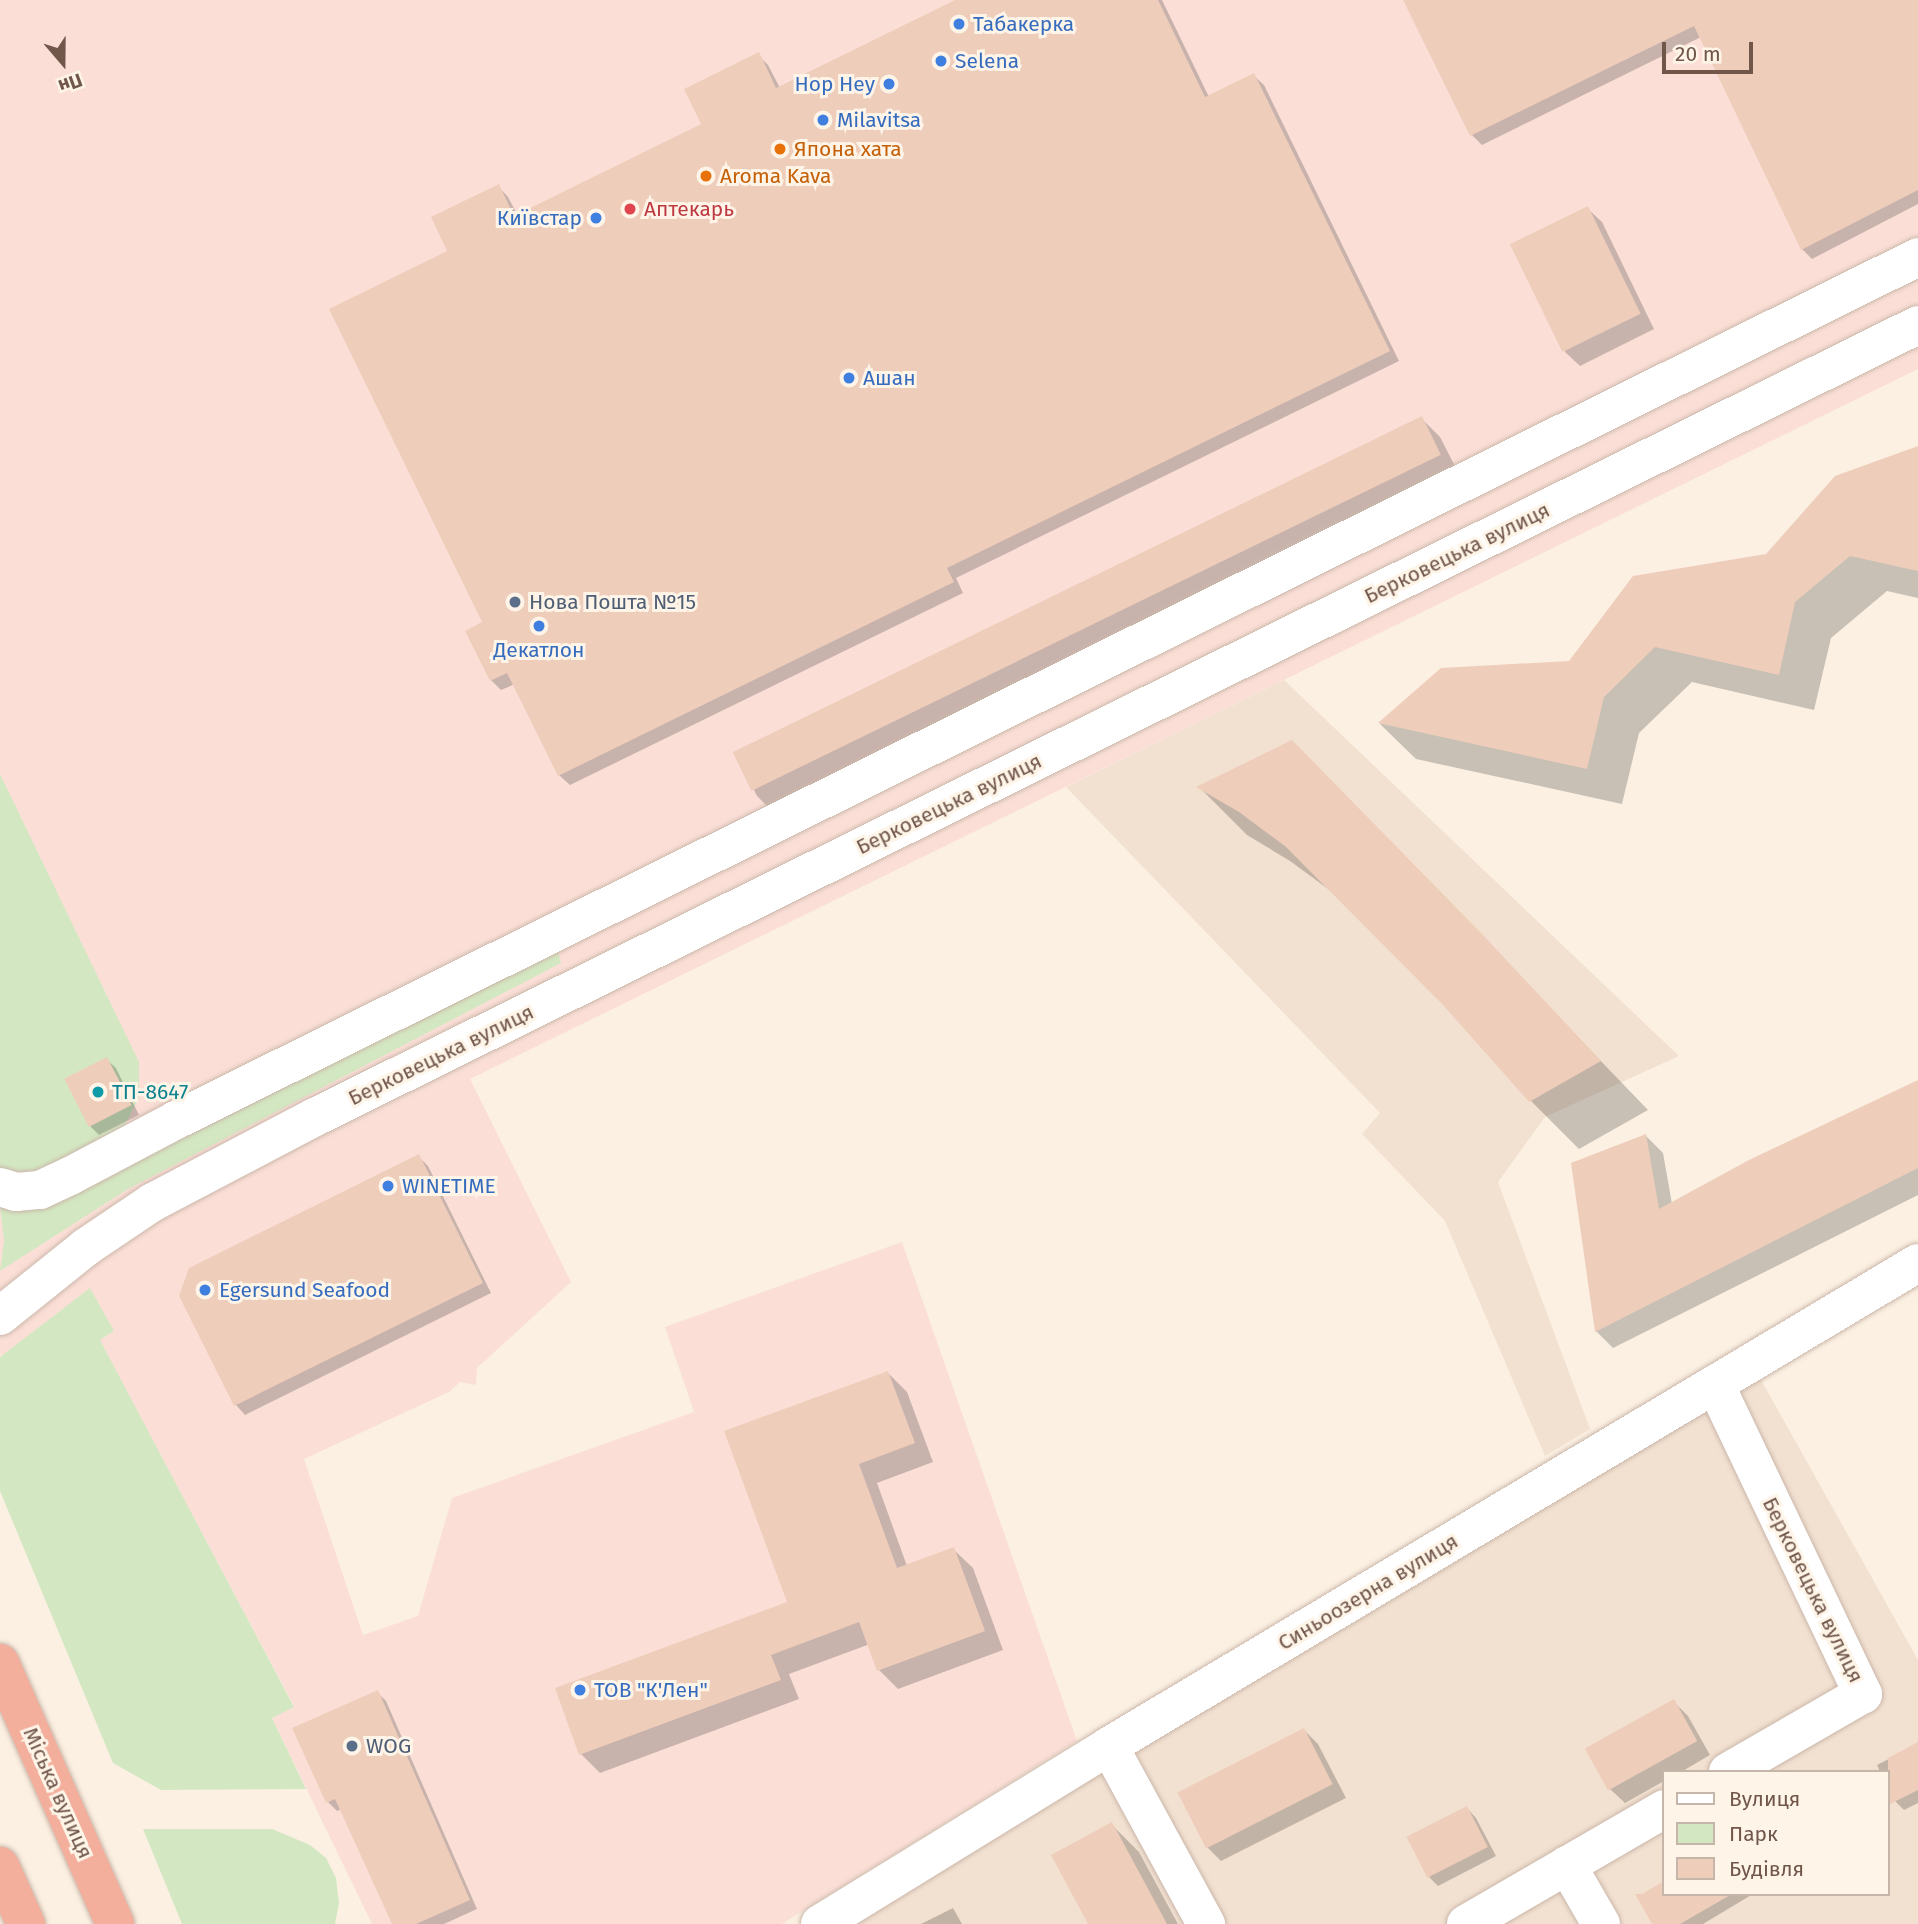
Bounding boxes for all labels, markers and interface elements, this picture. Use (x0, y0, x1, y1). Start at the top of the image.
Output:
place label: Табакерка (973, 11, 1074, 37)
marker: Табакерка (951, 16, 967, 32)
north arrow (28, 28, 98, 98)
scale bar (1666, 28, 1757, 72)
text: 20 m (1675, 41, 1721, 67)
place label: Selena (955, 48, 1019, 74)
marker: Selena (933, 53, 949, 69)
text: Пн (55, 68, 85, 98)
place label: Hop Hey (794, 71, 875, 97)
marker: Hop Hey (881, 76, 897, 92)
place label: Milavitsa (837, 107, 921, 133)
marker: Milavitsa (815, 112, 831, 128)
place label: Япона хата (794, 136, 902, 162)
marker: Япона хата (772, 141, 788, 157)
place label: Aroma Kava (720, 163, 832, 189)
marker: Aroma Kava (698, 168, 714, 184)
place label: Аптекарь (644, 196, 734, 222)
marker: Аптекарь (622, 201, 638, 217)
place label: Київстар (497, 205, 582, 231)
marker: Київстар (588, 210, 604, 226)
place label: Ашан (863, 365, 916, 391)
marker: Ашан (841, 370, 857, 386)
street label: Берковецька вулиця (1360, 497, 1554, 609)
place label: Нова Пошта №15 (529, 589, 696, 615)
marker: Нова Пошта №15 (507, 594, 523, 610)
marker: Декатлон (531, 618, 547, 634)
place label: Декатлон (493, 637, 585, 663)
street label: Берковецька вулиця (852, 748, 1046, 860)
street label: Берковецька вулиця (344, 999, 538, 1111)
place label: ТП-8647 (112, 1079, 188, 1105)
marker: ТП-8647 (90, 1084, 106, 1100)
place label: WINETIME (402, 1173, 496, 1199)
marker: WINETIME (380, 1178, 396, 1194)
place label: Egersund Seafood (219, 1277, 390, 1303)
marker: Egersund Seafood (197, 1282, 213, 1298)
street label: Берковецька вулиця (1757, 1493, 1869, 1687)
street label: Синьоозерна вулиця (1274, 1528, 1462, 1656)
place label: ТОВ "К'Лен" (594, 1677, 708, 1703)
marker: ТОВ "К'Лен" (572, 1682, 588, 1698)
street label: Міська вулиця (18, 1724, 98, 1862)
place label: WOG (366, 1733, 411, 1759)
marker: WOG (344, 1738, 360, 1754)
legend (1662, 1770, 1890, 1896)
text: Вулиця (1729, 1786, 1800, 1812)
text: Парк (1729, 1821, 1778, 1847)
text: Будівля (1729, 1856, 1804, 1882)

